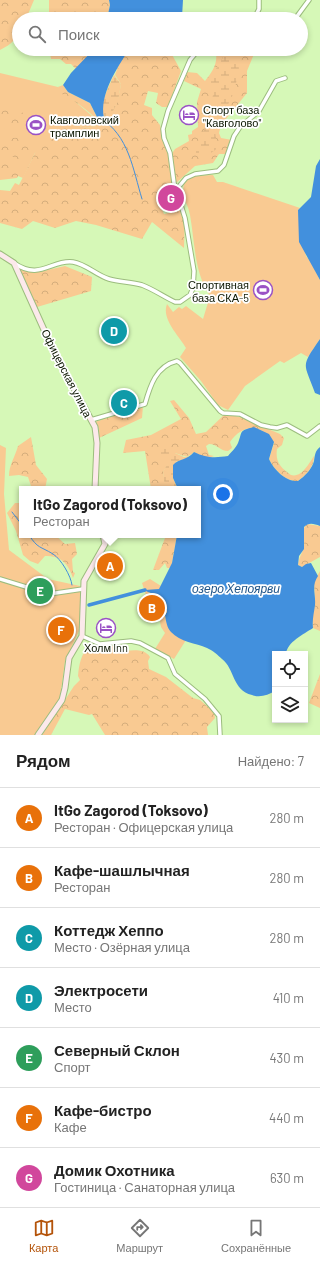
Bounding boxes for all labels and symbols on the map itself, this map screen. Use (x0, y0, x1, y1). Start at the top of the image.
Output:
place label: Спорт база "Кавголово" (203, 103, 261, 129)
hotel icon: Спорт база "Кавголово" (178, 104, 200, 126)
place label: Кавголовский трамплин (50, 113, 119, 139)
sports icon: Кавголовский трамплин (25, 114, 47, 136)
pin: G (158, 183, 184, 213)
place label: Спортивная база СКА-5 (188, 278, 249, 304)
sports icon: Спортивная база СКА-5 (252, 279, 274, 301)
pin: D (101, 316, 127, 346)
street label: Офицерская улица (39, 327, 95, 420)
pin: C (111, 388, 137, 418)
your location (213, 484, 233, 504)
pin: A (97, 551, 123, 581)
pin: E (27, 576, 53, 606)
water label: озеро Хепоярви (192, 581, 280, 596)
pin: B (139, 593, 165, 623)
pin: F (48, 615, 74, 645)
hotel icon: Холм Inn (95, 617, 117, 639)
place label: Холм Inn (84, 641, 128, 654)

